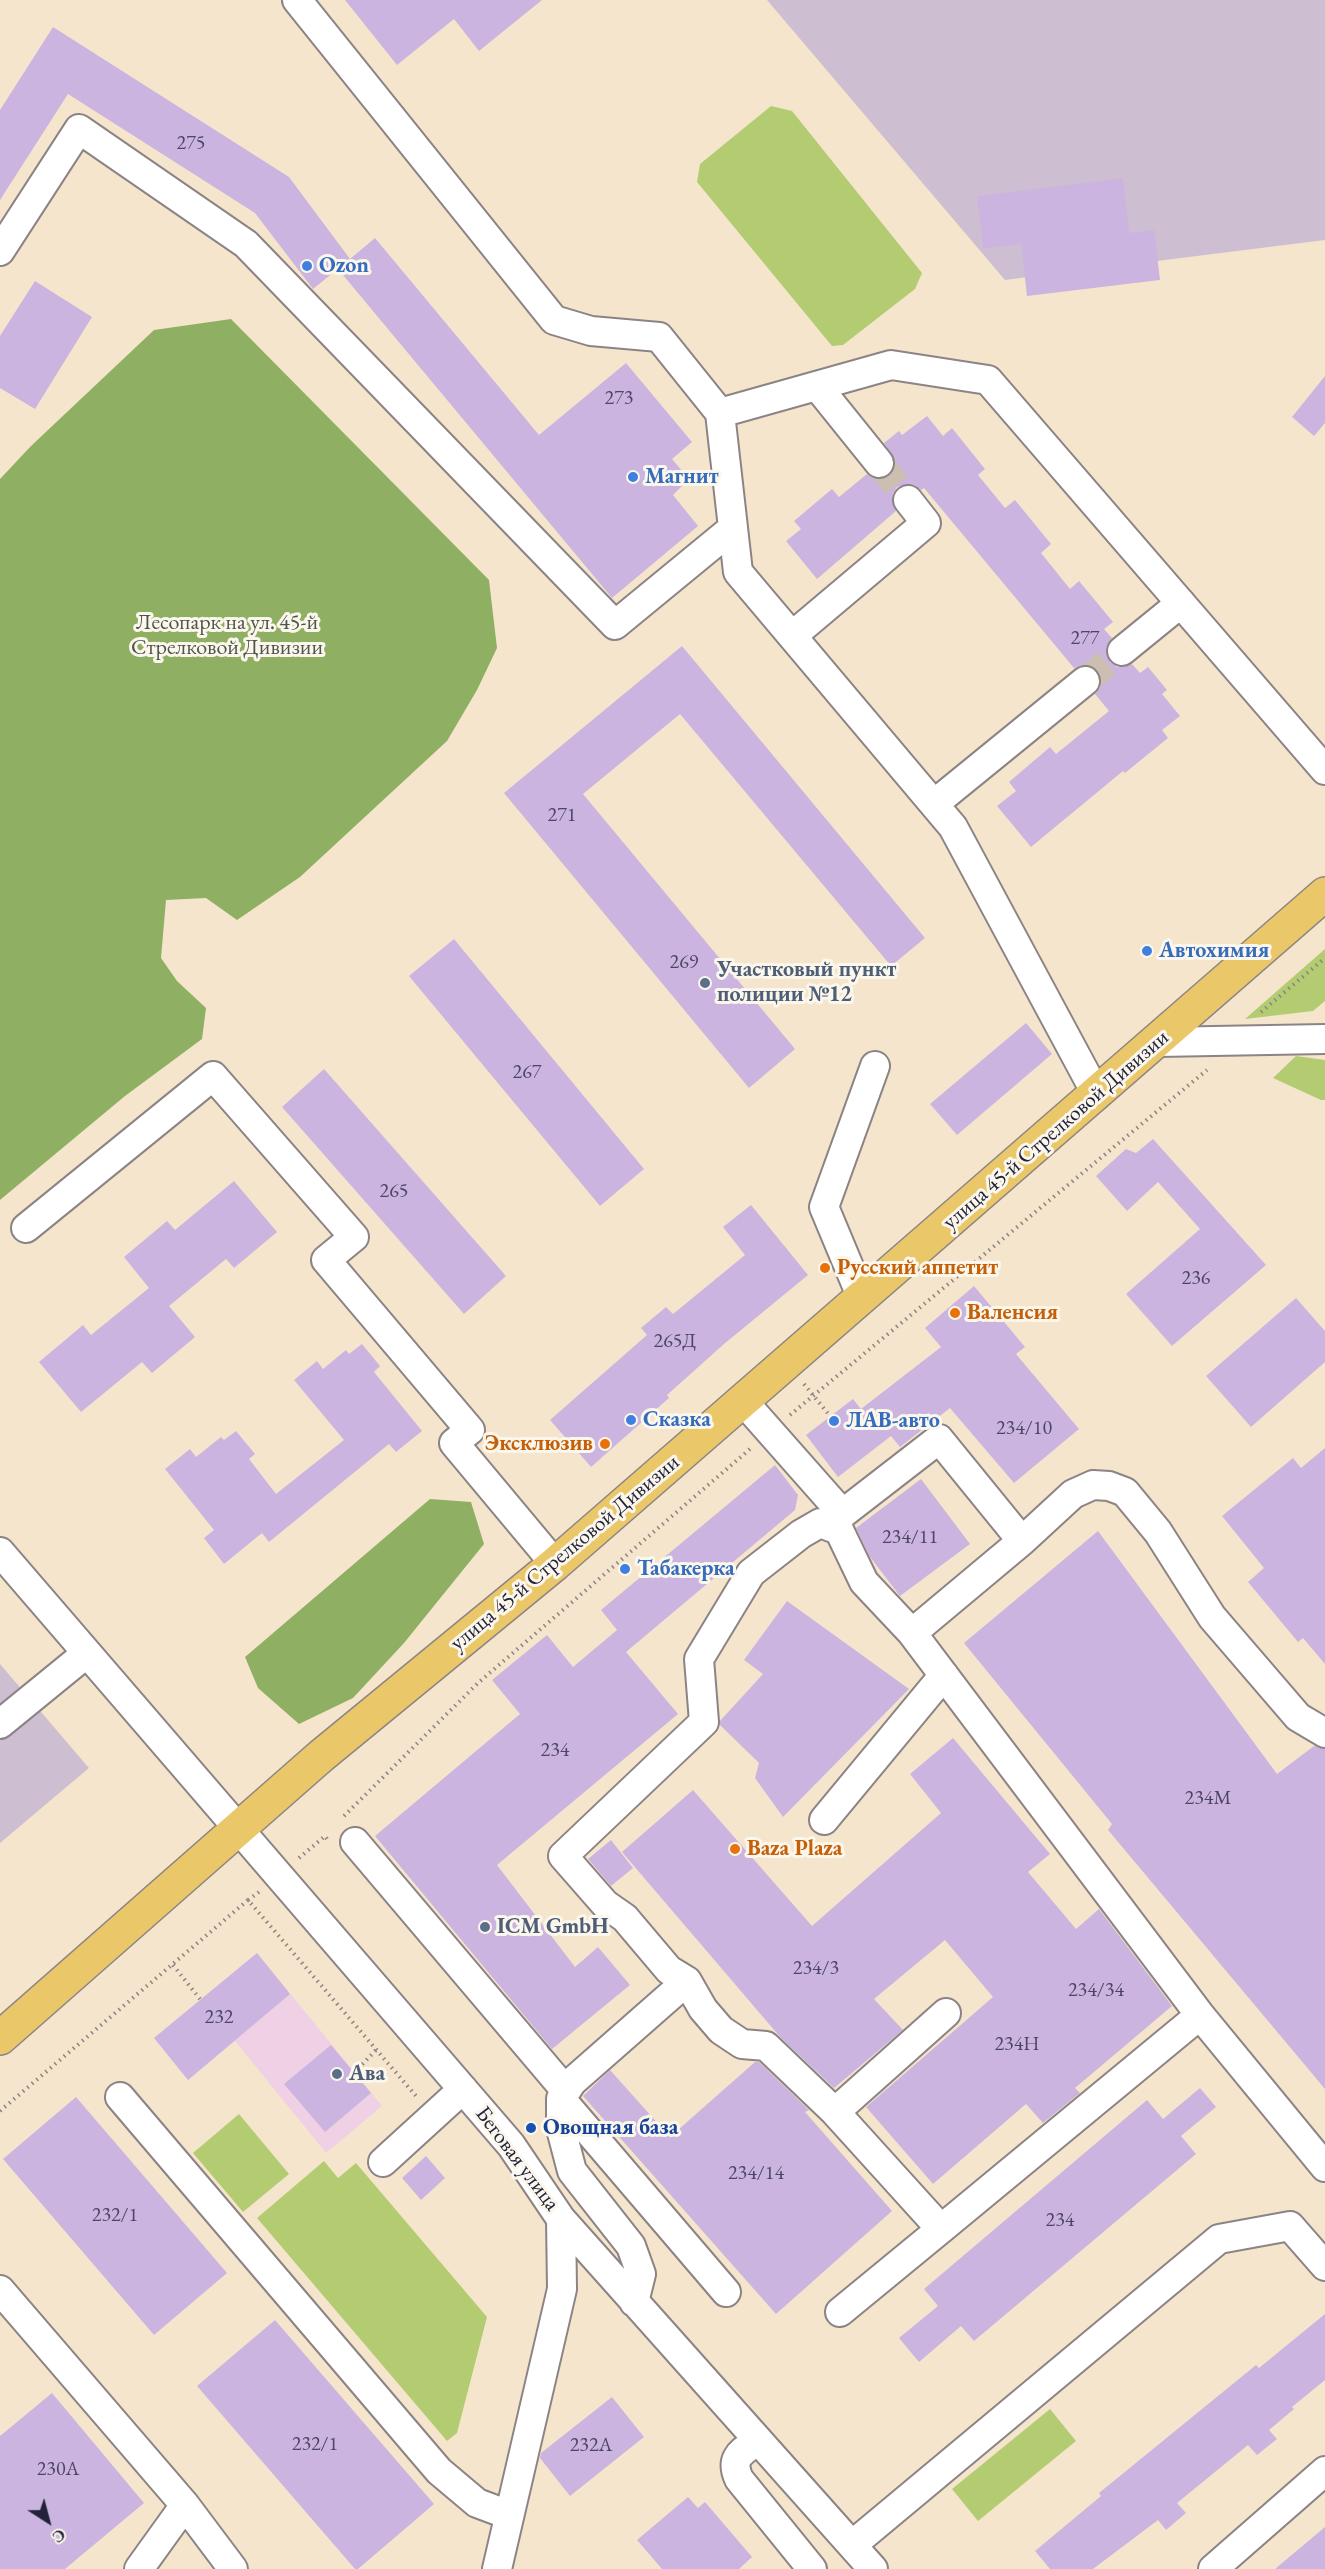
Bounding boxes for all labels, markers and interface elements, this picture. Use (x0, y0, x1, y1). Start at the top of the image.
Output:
house number: 275 (177, 132, 205, 156)
place label: Ozon (319, 253, 369, 279)
marker: Ozon (300, 259, 314, 273)
house number: 273 (605, 387, 633, 411)
place label: Магнит (645, 464, 719, 490)
marker: Магнит (626, 470, 640, 484)
park label: Лесопарк на ул. 45-й Стрелковой Дивизии (131, 610, 323, 662)
house number: 277 (1071, 627, 1099, 651)
house number: 271 (548, 804, 576, 828)
place label: Автохимия (1159, 938, 1269, 964)
marker: Автохимия (1140, 944, 1154, 958)
house number: 269 (670, 951, 698, 975)
place label: Участковый пункт полиции №12 (717, 957, 896, 1008)
marker: Участковый пункт полиции №12 (698, 976, 712, 990)
street label: улица 45-й Стрелковой Дивизии (938, 1025, 1174, 1235)
house number: 267 (513, 1061, 541, 1085)
house number: 265 (380, 1180, 408, 1204)
place label: Русский аппетит (837, 1255, 998, 1281)
marker: Русский аппетит (818, 1261, 832, 1275)
house number: 236 (1182, 1267, 1210, 1291)
place label: Валенсия (967, 1300, 1058, 1326)
marker: Валенсия (948, 1306, 962, 1320)
house number: 265Д (654, 1330, 696, 1354)
place label: Сказка (643, 1407, 711, 1433)
place label: ЛАВ-авто (846, 1408, 940, 1434)
marker: Сказка (624, 1413, 638, 1427)
marker: ЛАВ-авто (827, 1414, 841, 1428)
house number: 234/10 (996, 1417, 1052, 1441)
place label: Эксклюзив (485, 1431, 593, 1457)
marker: Эксклюзив (598, 1437, 612, 1451)
street label: улица 45-й Стрелковой Дивизии (445, 1449, 685, 1657)
house number: 234/11 (882, 1526, 938, 1550)
place label: Табакерка (637, 1556, 735, 1582)
marker: Табакерка (618, 1562, 632, 1576)
house number: 234 (541, 1739, 569, 1763)
house number: 234М (1185, 1787, 1231, 1811)
place label: Baza Plaza (747, 1836, 843, 1862)
marker: Baza Plaza (728, 1842, 742, 1856)
place label: ICM GmbH (497, 1914, 609, 1940)
marker: ICM GmbH (478, 1920, 492, 1934)
house number: 234/3 (793, 1957, 839, 1981)
house number: 234/34 (1068, 1979, 1124, 2003)
house number: 232 (205, 2006, 233, 2030)
house number: 234Н (995, 2033, 1039, 2057)
place label: Ава (349, 2061, 385, 2087)
marker: Ава (330, 2067, 344, 2081)
street label: Беговая улица (469, 2102, 565, 2216)
place label: Овощная база (543, 2115, 678, 2141)
marker: Овощная база (524, 2121, 538, 2135)
house number: 234/14 (728, 2162, 784, 2186)
house number: 232/1 (92, 2204, 138, 2228)
house number: 234 (1046, 2209, 1074, 2233)
house number: 232/1 (292, 2433, 338, 2457)
house number: 232А (570, 2434, 612, 2458)
house number: 230А (37, 2458, 79, 2482)
north arrow (18, 2491, 78, 2551)
text: С (48, 2524, 70, 2548)

